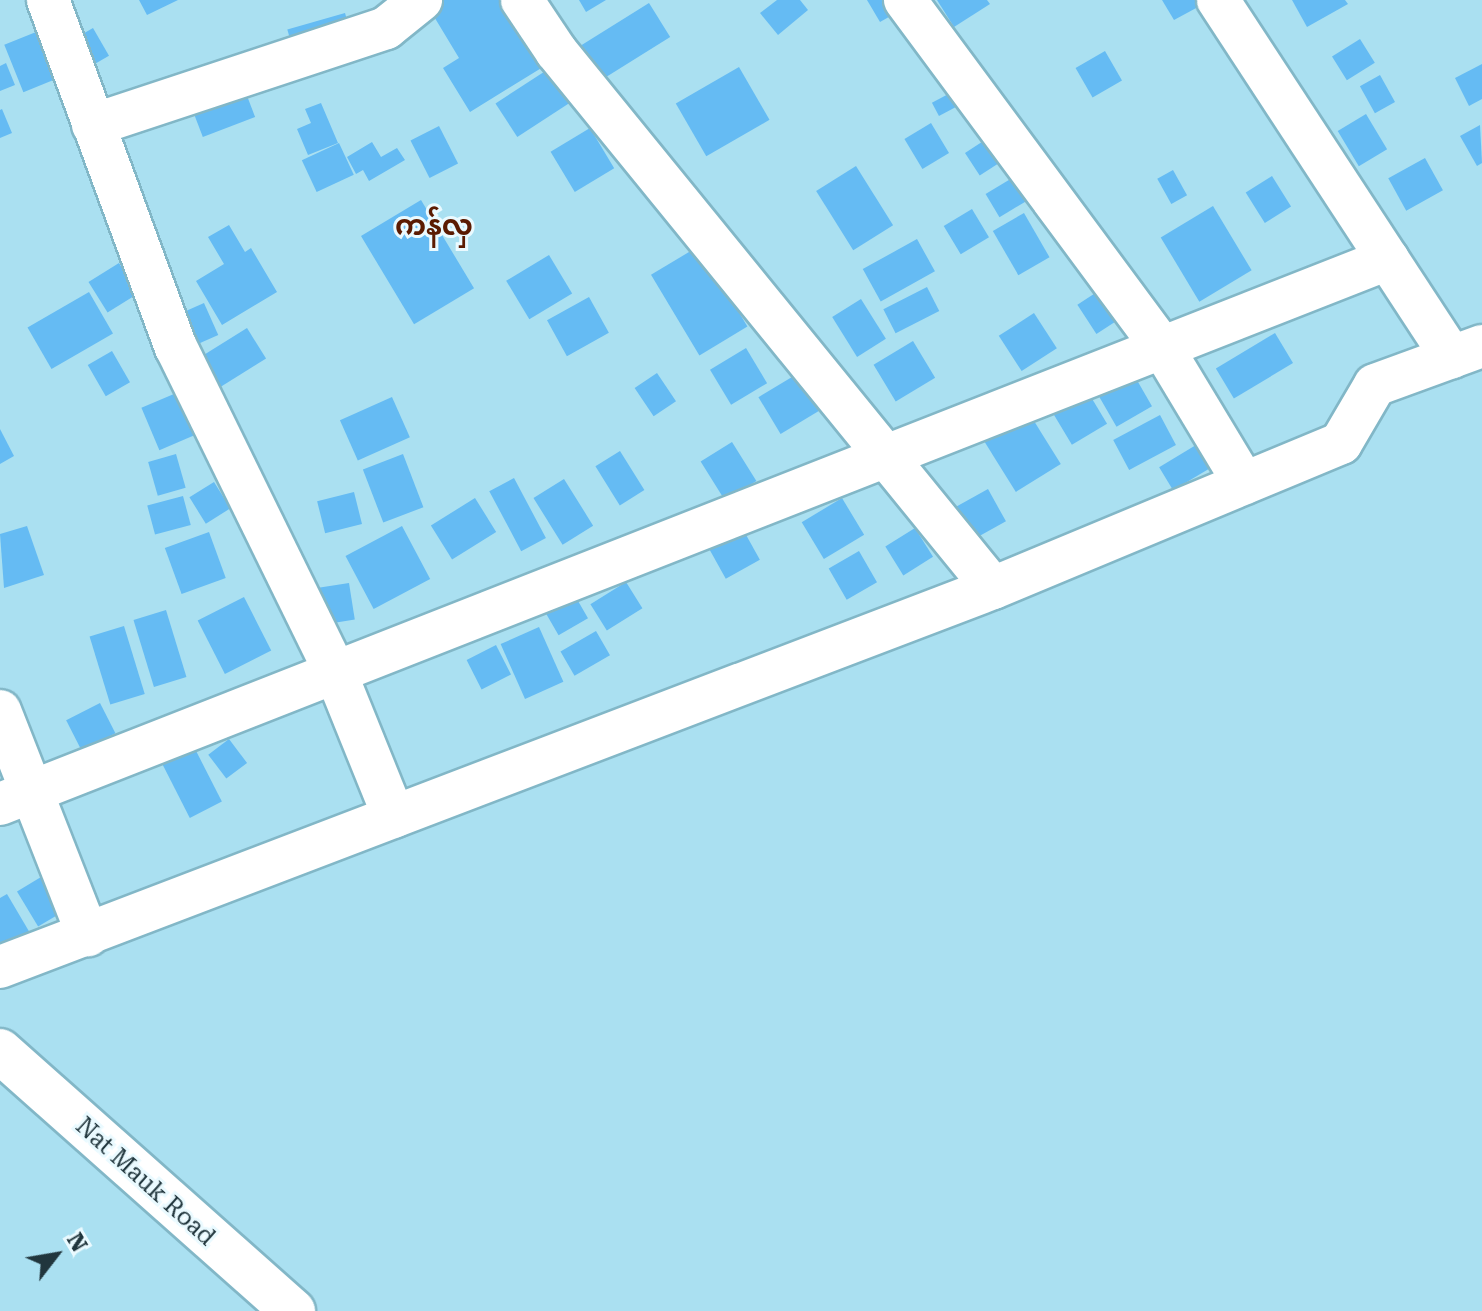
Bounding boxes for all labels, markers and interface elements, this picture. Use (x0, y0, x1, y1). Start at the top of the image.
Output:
district label: ကန်လှ (395, 209, 473, 243)
street label: Nat Mauk Road (69, 1112, 221, 1252)
north arrow (16, 1215, 96, 1295)

